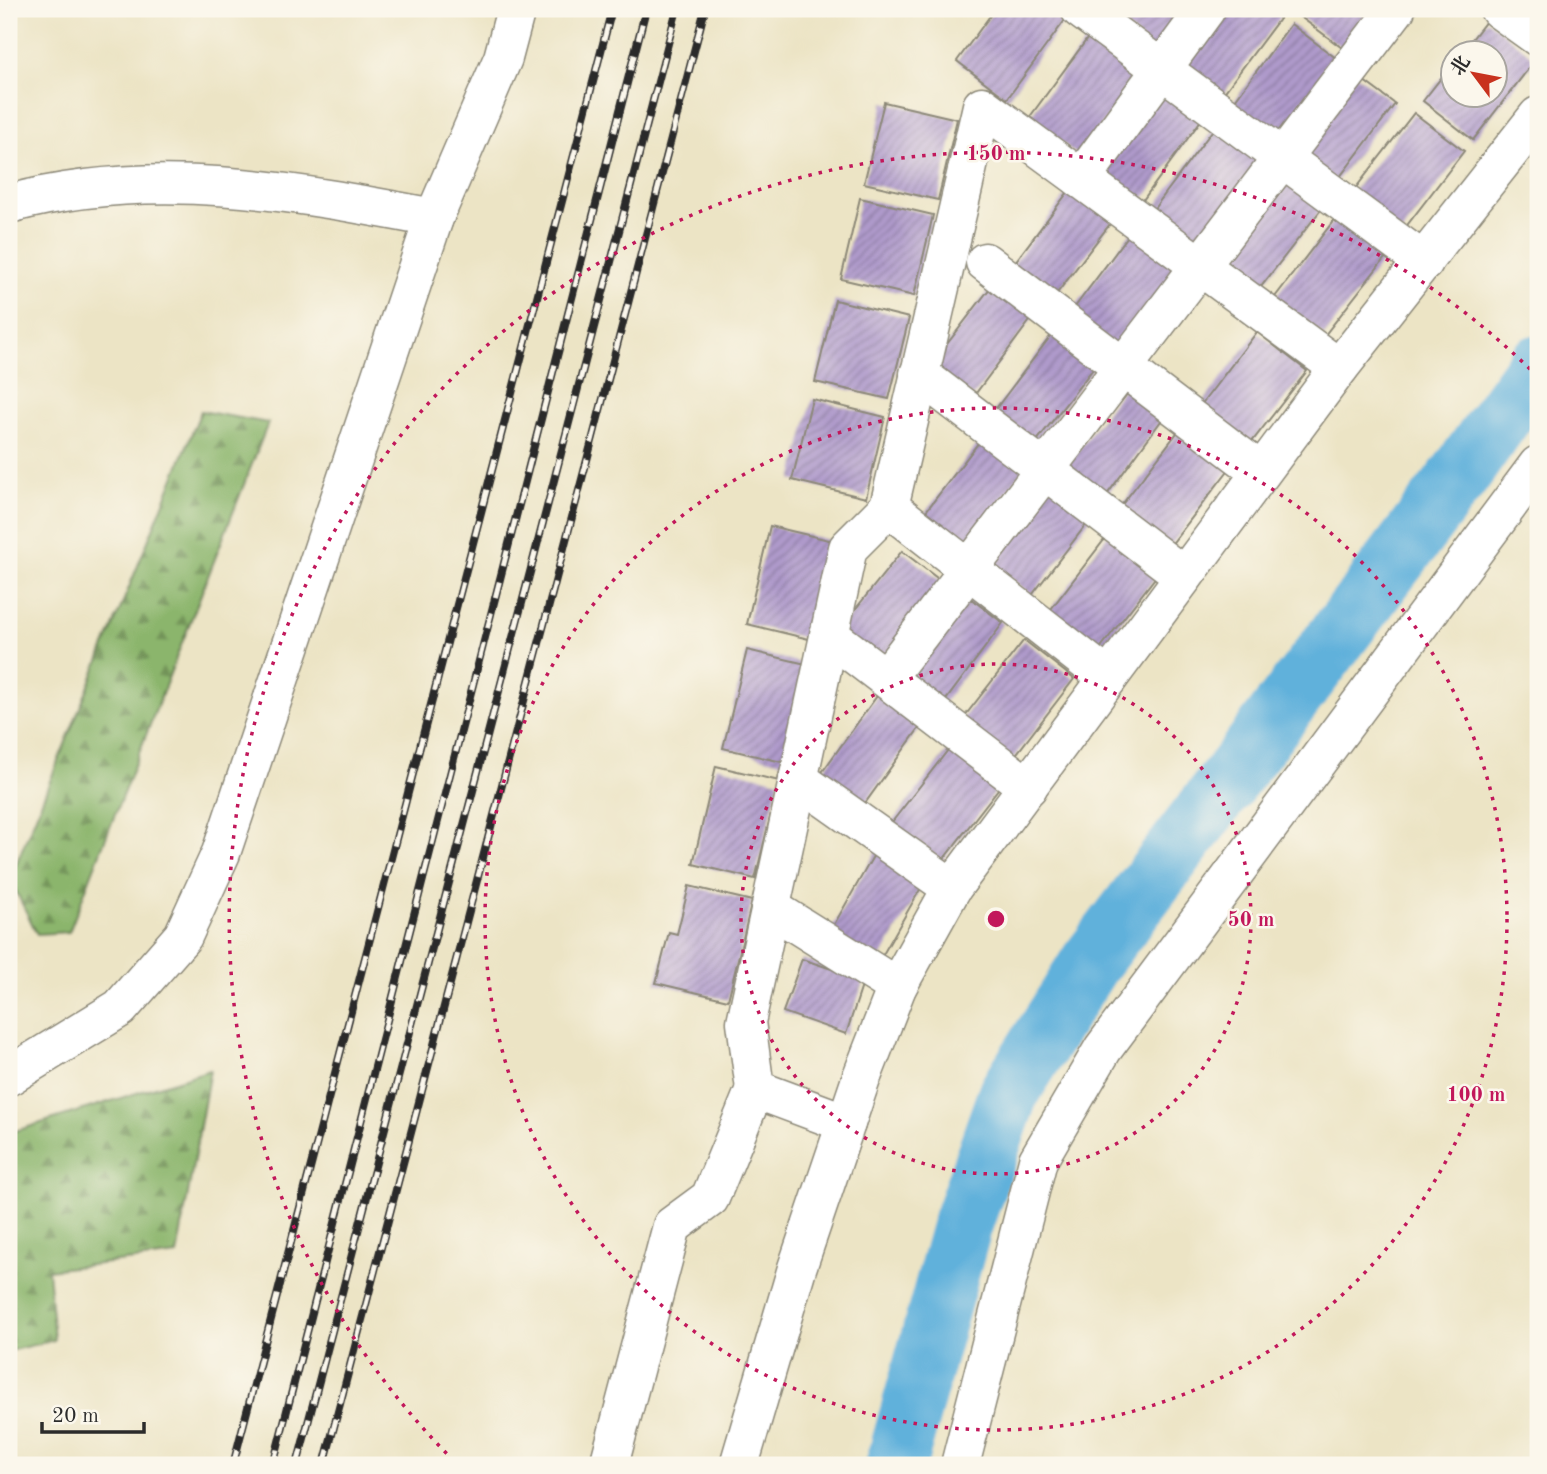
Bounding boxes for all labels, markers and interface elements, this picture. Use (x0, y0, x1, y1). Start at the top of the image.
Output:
north arrow (1438, 38, 1508, 108)
text: 北 (1447, 52, 1475, 79)
text: 150 m (966, 144, 1026, 165)
centre of rings (984, 907, 1008, 931)
text: 50 m (1227, 910, 1275, 931)
text: 100 m (1446, 1085, 1506, 1106)
scale bar (42, 1390, 144, 1434)
text: 20 m (52, 1406, 99, 1427)

